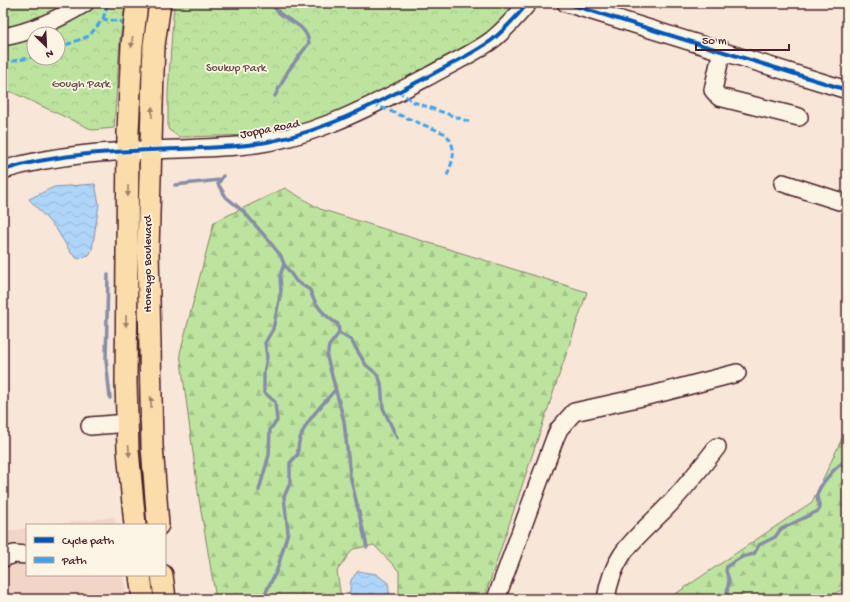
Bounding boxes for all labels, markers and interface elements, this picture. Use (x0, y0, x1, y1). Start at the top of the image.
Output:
north arrow (26, 26, 66, 66)
scale bar (696, 26, 789, 52)
text: 50 m (702, 35, 727, 49)
one-way arrow (129, 36, 136, 48)
text: N (44, 46, 55, 60)
park label: Soukup Park (206, 62, 268, 76)
park label: Gough Park (52, 78, 112, 92)
one-way arrow (149, 105, 155, 118)
street label: Joppa Road (239, 117, 302, 143)
one-way arrow (125, 185, 131, 198)
street label: Honeygo Boulevard (142, 215, 156, 312)
one-way arrow (123, 315, 129, 328)
one-way arrow (147, 396, 154, 408)
one-way arrow (125, 445, 132, 457)
legend (26, 524, 166, 576)
text: Cycle path (62, 535, 115, 549)
text: Path (61, 555, 87, 569)

